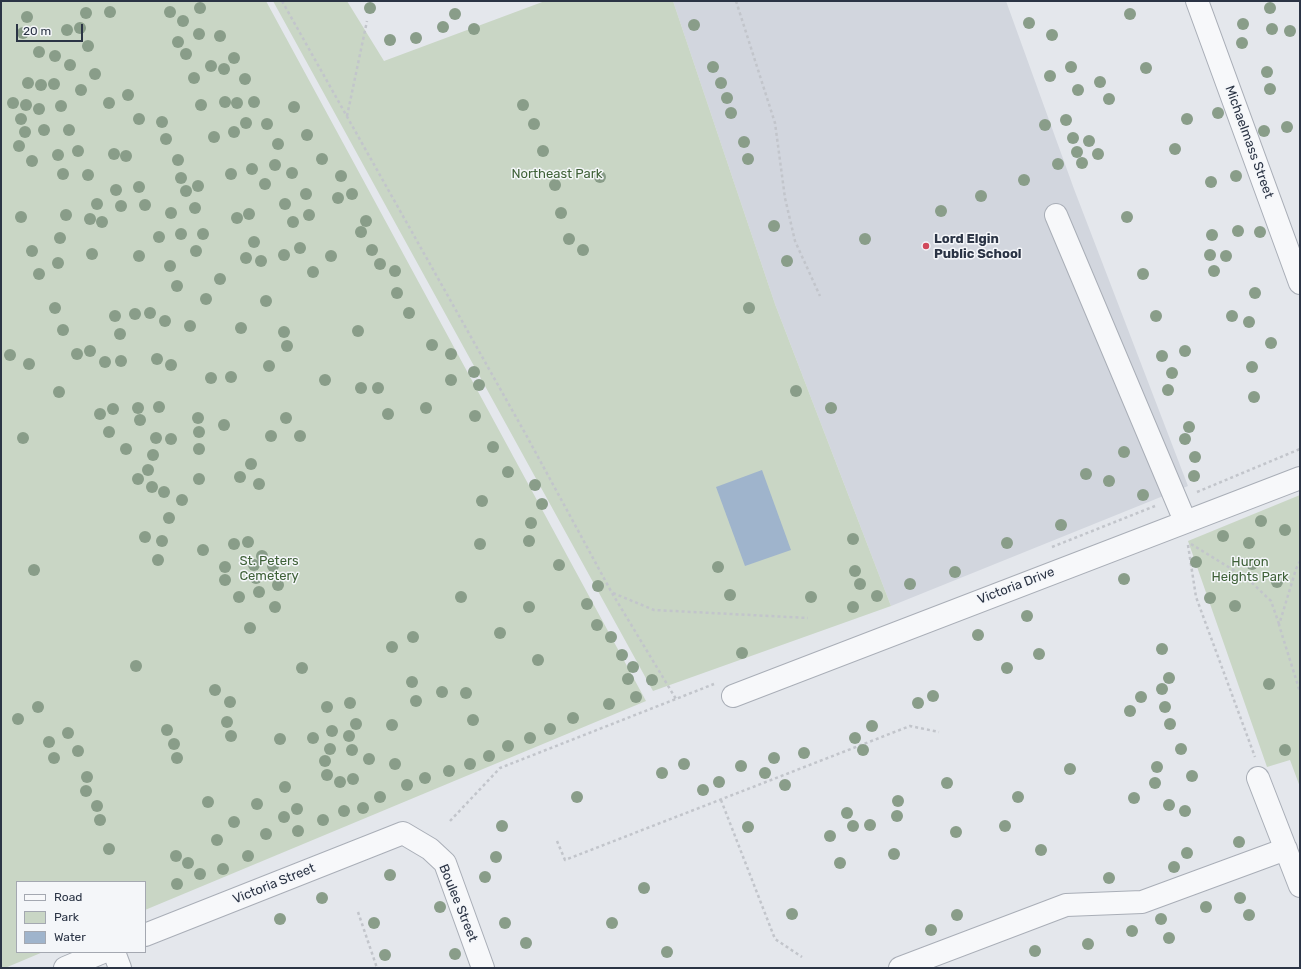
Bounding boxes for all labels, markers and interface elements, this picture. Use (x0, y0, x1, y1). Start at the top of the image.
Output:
scale bar (18, 16, 85, 42)
text: 20 m (23, 24, 51, 38)
street label: Michaelmass Street (1221, 83, 1277, 201)
park label: Northeast Park (512, 166, 602, 182)
place label: Lord Elgin Public School (934, 231, 1022, 262)
marker: Lord Elgin Public School (921, 241, 931, 251)
park label: St. Peters Cemetery (239, 553, 299, 584)
park label: Huron Heights Park (1211, 554, 1289, 585)
street label: Victoria Drive (975, 564, 1057, 608)
street label: Victoria Street (231, 860, 317, 908)
street label: Boulee Street (435, 862, 481, 944)
legend (16, 881, 146, 953)
text: Road (54, 890, 82, 904)
text: Park (54, 910, 79, 924)
text: Water (54, 930, 86, 944)

